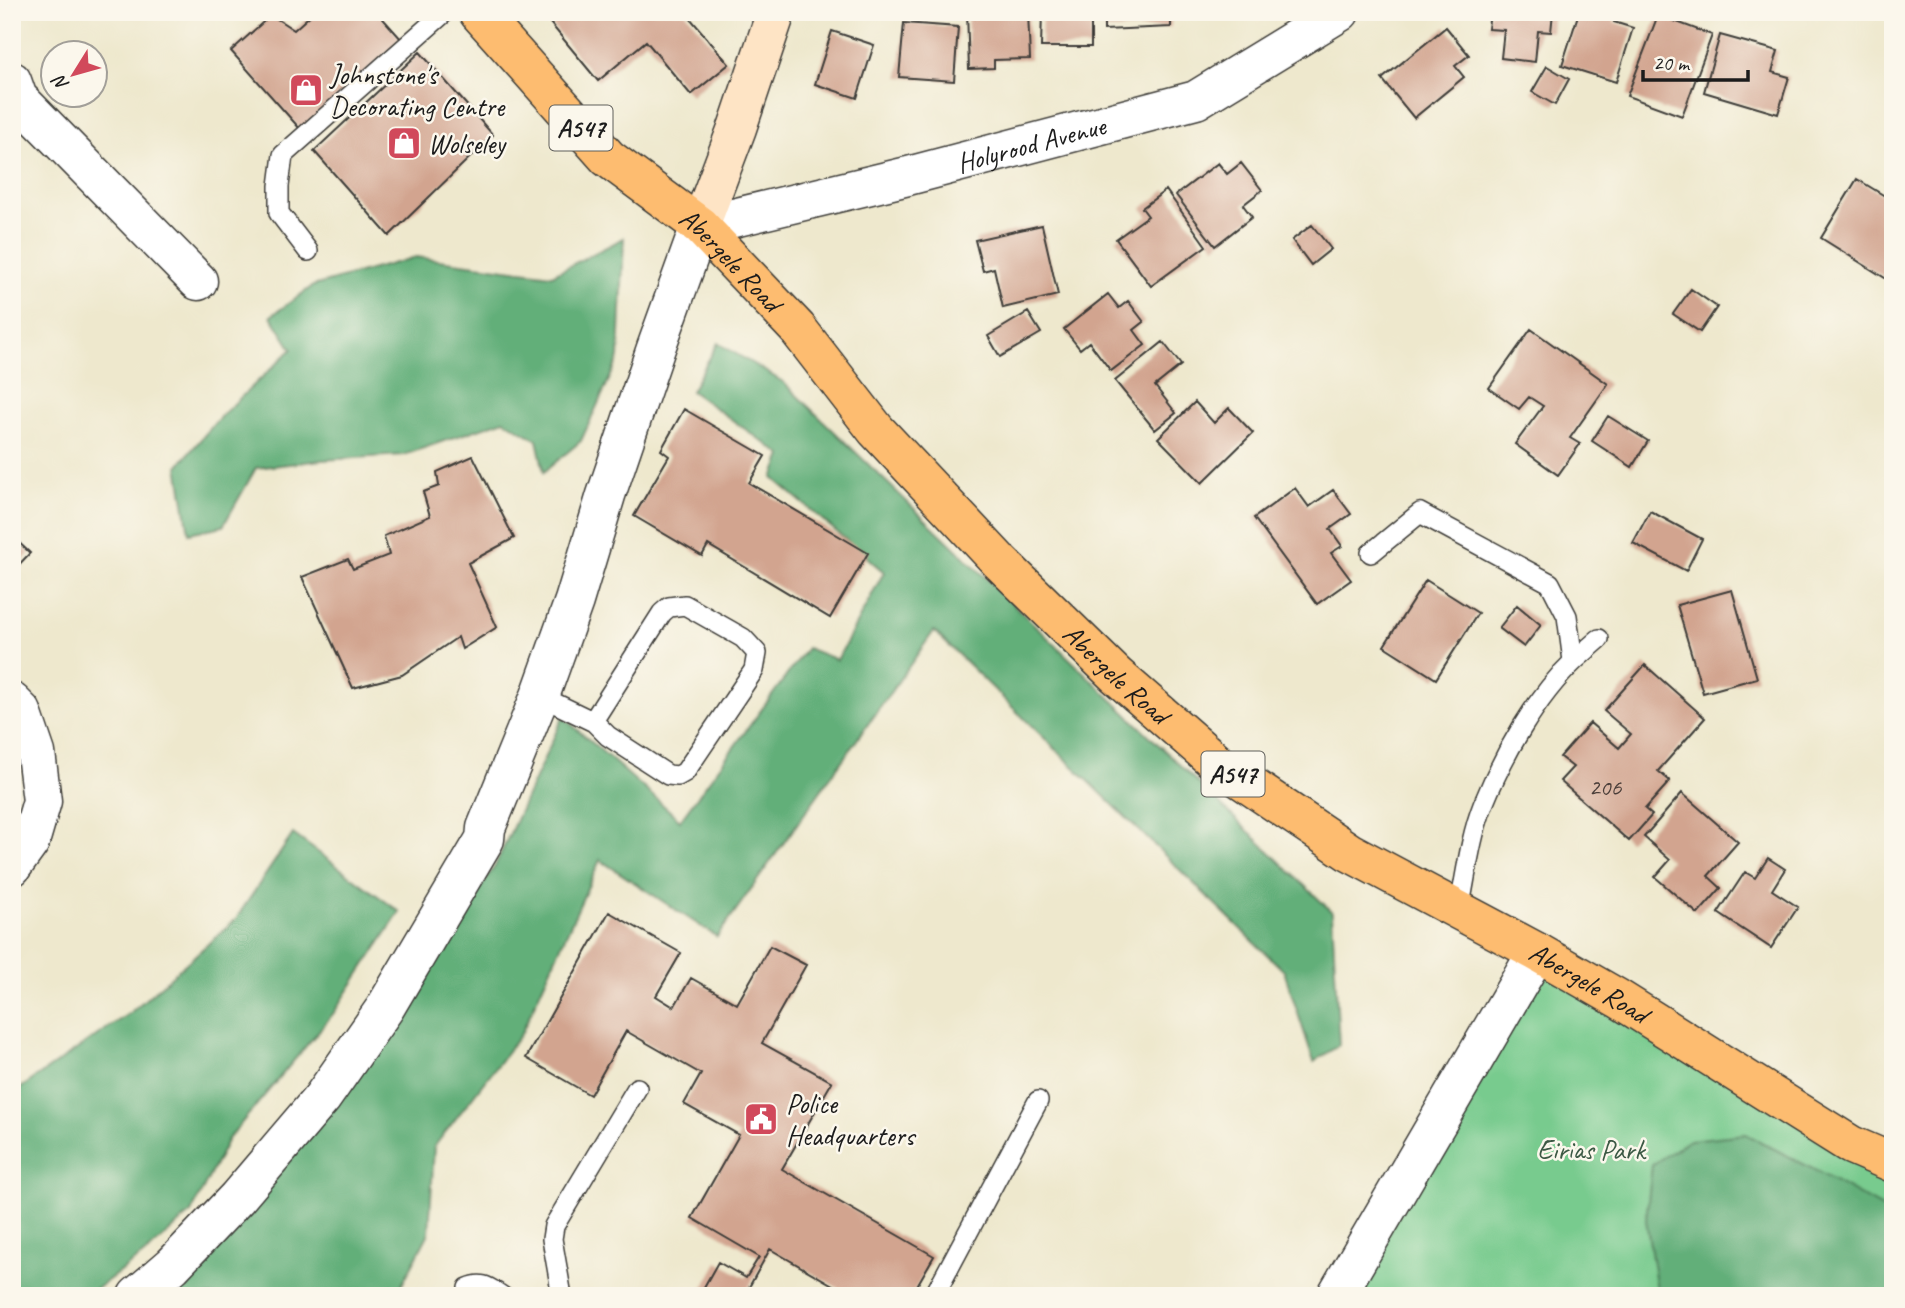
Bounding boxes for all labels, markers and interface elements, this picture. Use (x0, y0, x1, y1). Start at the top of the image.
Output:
north arrow (38, 38, 108, 108)
scale bar (1643, 38, 1748, 82)
text: 20 m (1653, 50, 1691, 76)
place label: Johnstone's Decorating Centre (328, 57, 506, 124)
text: N (46, 69, 74, 96)
shop icon: Johnstone's Decorating Centre (287, 71, 325, 109)
road number: A547 (550, 105, 612, 150)
street label: Holyrood Avenue (953, 107, 1111, 180)
shop icon: Wolseley (385, 124, 423, 162)
place label: Wolseley (428, 126, 507, 161)
street label: Abergele Road (673, 199, 792, 321)
street label: Abergele Road (1056, 616, 1180, 734)
road number: A547 (1202, 752, 1264, 796)
house number: 206 (1589, 772, 1622, 802)
street label: Abergele Road (1523, 934, 1659, 1033)
place label: Police Headquarters (786, 1086, 917, 1153)
public building icon: Police Headquarters (742, 1100, 780, 1138)
park label: Eirias Park (1537, 1132, 1648, 1167)

